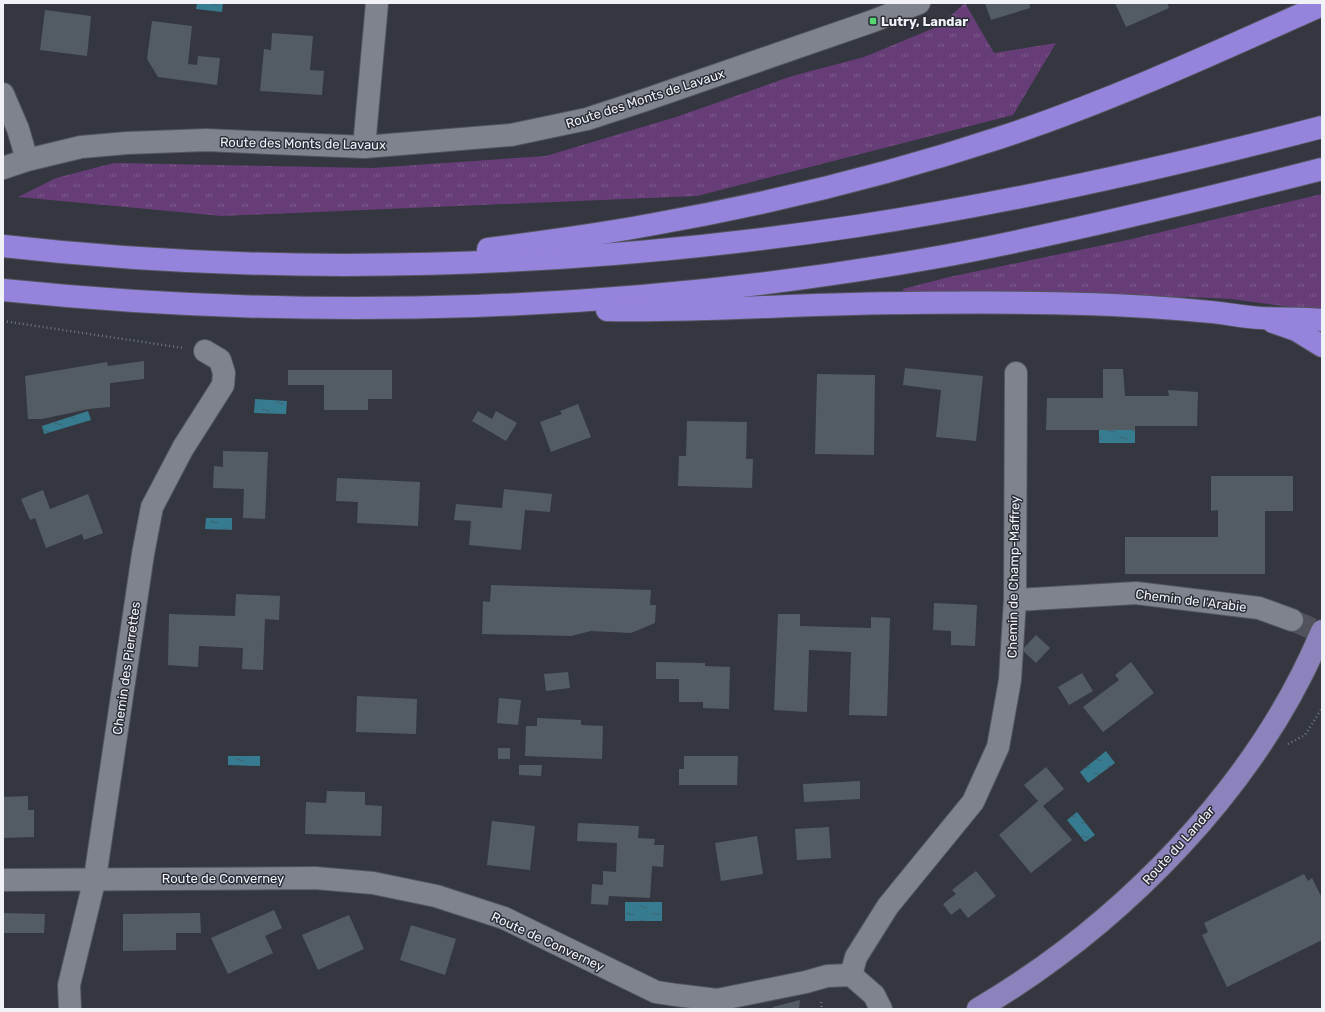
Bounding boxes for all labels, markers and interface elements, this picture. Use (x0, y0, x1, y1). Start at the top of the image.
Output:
place label: Lutry, Landar (881, 14, 968, 29)
marker: Lutry, Landar (868, 16, 878, 26)
street label: Route des Monts de Lavaux (564, 66, 726, 131)
street label: Route des Monts de Lavaux (220, 135, 386, 152)
street label: Chemin de Champ-Maffrey (1005, 496, 1022, 658)
street label: Chemin de l'Arabie (1135, 586, 1247, 615)
street label: Chemin des Pierrettes (110, 600, 143, 736)
street label: Route du Landar (1139, 803, 1218, 888)
street label: Route de Converney (162, 871, 284, 886)
street label: Route de Converney (489, 909, 606, 974)

